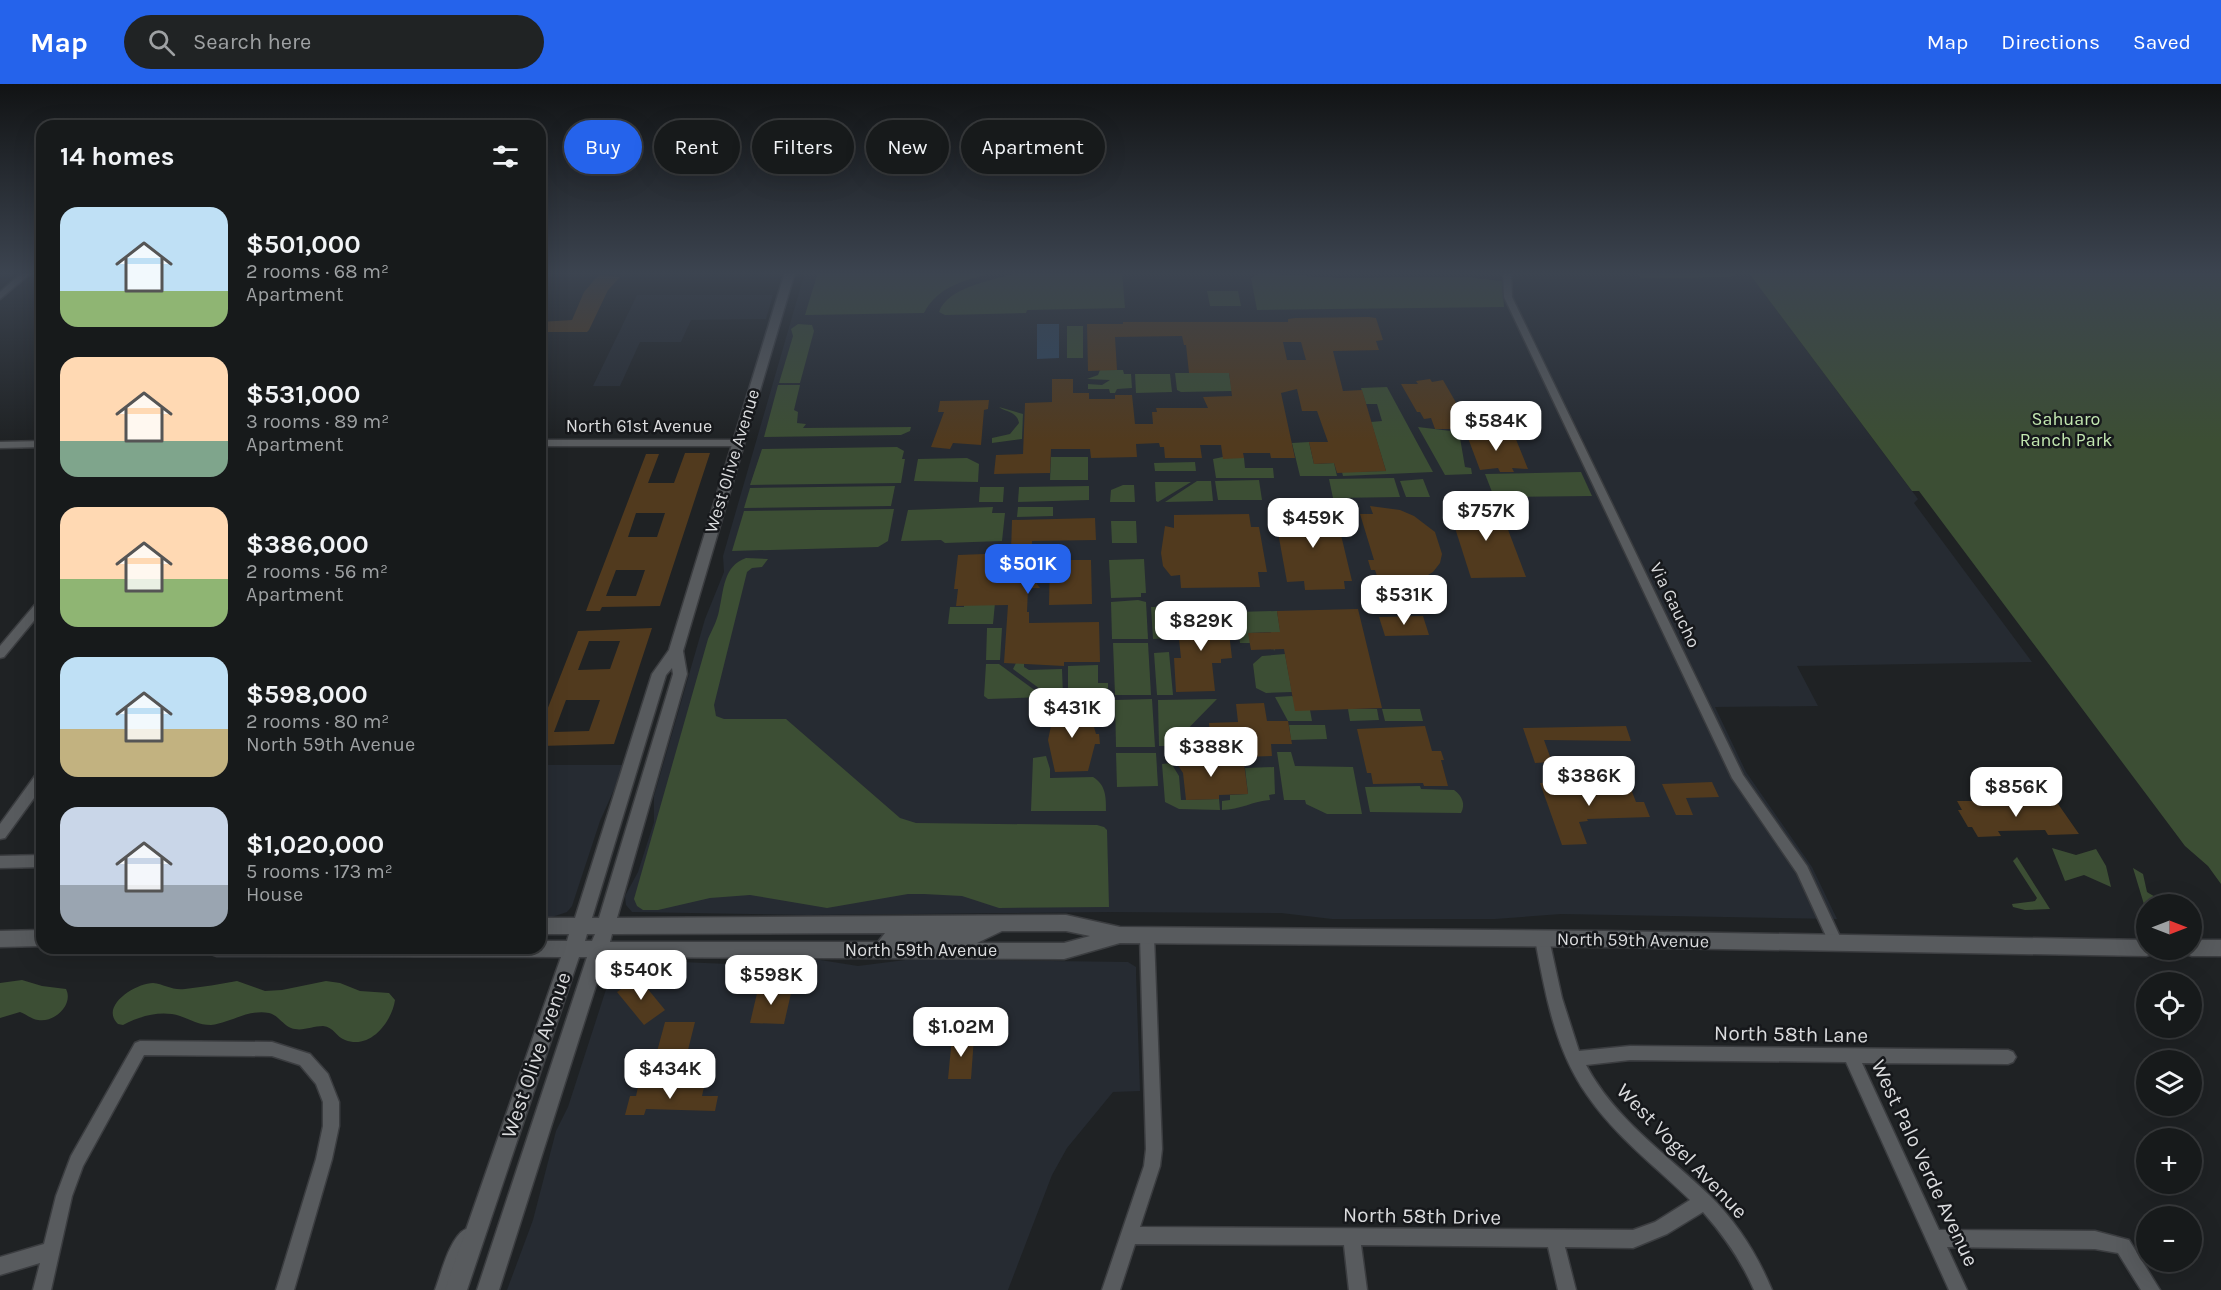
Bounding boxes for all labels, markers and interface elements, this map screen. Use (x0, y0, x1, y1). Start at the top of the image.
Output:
search box (124, 15, 544, 69)
text: Map (30, 26, 88, 59)
icon: search (145, 26, 178, 59)
text: Search here (193, 29, 311, 55)
text: Map (1927, 30, 1968, 54)
text: Directions (2001, 30, 2100, 54)
text: Saved (2133, 30, 2191, 54)
chip: Buy (564, 120, 642, 174)
chip: Rent (654, 120, 740, 174)
chip: Filters (752, 120, 854, 174)
chip: New (866, 120, 949, 174)
chip: Apartment (961, 120, 1105, 174)
icon: filters (489, 140, 522, 173)
text: 14 homes (60, 141, 174, 172)
text: $501,000 (246, 229, 361, 260)
icon: home (108, 231, 180, 303)
text: 2 rooms · 68 m² (246, 260, 389, 283)
text: Apartment (246, 283, 344, 306)
text: $531,000 (246, 379, 360, 410)
icon: home (108, 381, 180, 453)
street label: West Olive Avenue (700, 386, 764, 536)
pin: $584K (1454, 401, 1538, 452)
park label: Sahuaro Ranch Park (2020, 408, 2112, 451)
text: $584K (1464, 409, 1528, 432)
text: 3 rooms · 89 m² (246, 410, 389, 433)
street label: North 61st Avenue (566, 415, 712, 437)
text: Apartment (246, 433, 344, 456)
pin: $757K (1444, 491, 1528, 542)
pin: $459K (1271, 498, 1355, 549)
text: $757K (1457, 499, 1515, 522)
text: $459K (1282, 506, 1344, 529)
text: $386,000 (246, 529, 369, 560)
icon: home (108, 531, 180, 603)
pin: $501K (986, 544, 1070, 595)
text: $501K (999, 552, 1057, 575)
street label: Via Gaucho (1645, 559, 1705, 651)
text: 2 rooms · 56 m² (246, 560, 388, 583)
pin: $531K (1362, 575, 1446, 626)
text: Apartment (246, 583, 344, 606)
text: $531K (1375, 583, 1433, 606)
pin: $829K (1159, 601, 1243, 652)
text: $829K (1169, 609, 1233, 632)
text: $598,000 (246, 679, 368, 710)
icon: home (108, 681, 180, 753)
pin: $431K (1030, 688, 1114, 739)
text: $431K (1043, 696, 1101, 719)
text: 2 rooms · 80 m² (246, 710, 389, 733)
pin: $388K (1169, 727, 1253, 778)
text: North 59th Avenue (246, 733, 415, 756)
text: $388K (1178, 735, 1244, 758)
pin: $386K (1547, 756, 1631, 807)
text: $386K (1557, 764, 1621, 787)
pin: $856K (1974, 767, 2058, 818)
text: $856K (1984, 775, 2048, 798)
text: $1,020,000 (246, 829, 384, 860)
icon: home (108, 831, 180, 903)
text: 5 rooms · 173 m² (246, 860, 393, 883)
text: House (246, 883, 303, 906)
north arrow (2136, 894, 2202, 960)
map controls (2136, 894, 2202, 1272)
street label: North 59th Avenue (1557, 928, 1709, 952)
street label: North 59th Avenue (845, 939, 997, 961)
pin: $540K (599, 950, 683, 1001)
pin: $598K (729, 955, 813, 1006)
text: $540K (609, 958, 673, 981)
text: $598K (739, 963, 803, 986)
street label: West Olive Avenue (496, 969, 576, 1141)
button: locate (2136, 972, 2202, 1038)
pin: $1.02M (912, 1007, 1010, 1058)
text: $1.02M (927, 1015, 995, 1038)
street label: North 58th Lane (1714, 1021, 1868, 1047)
pin: $434K (628, 1049, 712, 1100)
button: layers (2136, 1050, 2202, 1116)
street label: West Palo Verde Avenue (1867, 1056, 1983, 1270)
text: $434K (638, 1057, 702, 1080)
street label: West Vogel Avenue (1612, 1079, 1752, 1223)
button: + (2136, 1128, 2202, 1194)
street label: North 58th Drive (1343, 1203, 1501, 1229)
button: − (2136, 1206, 2202, 1272)

